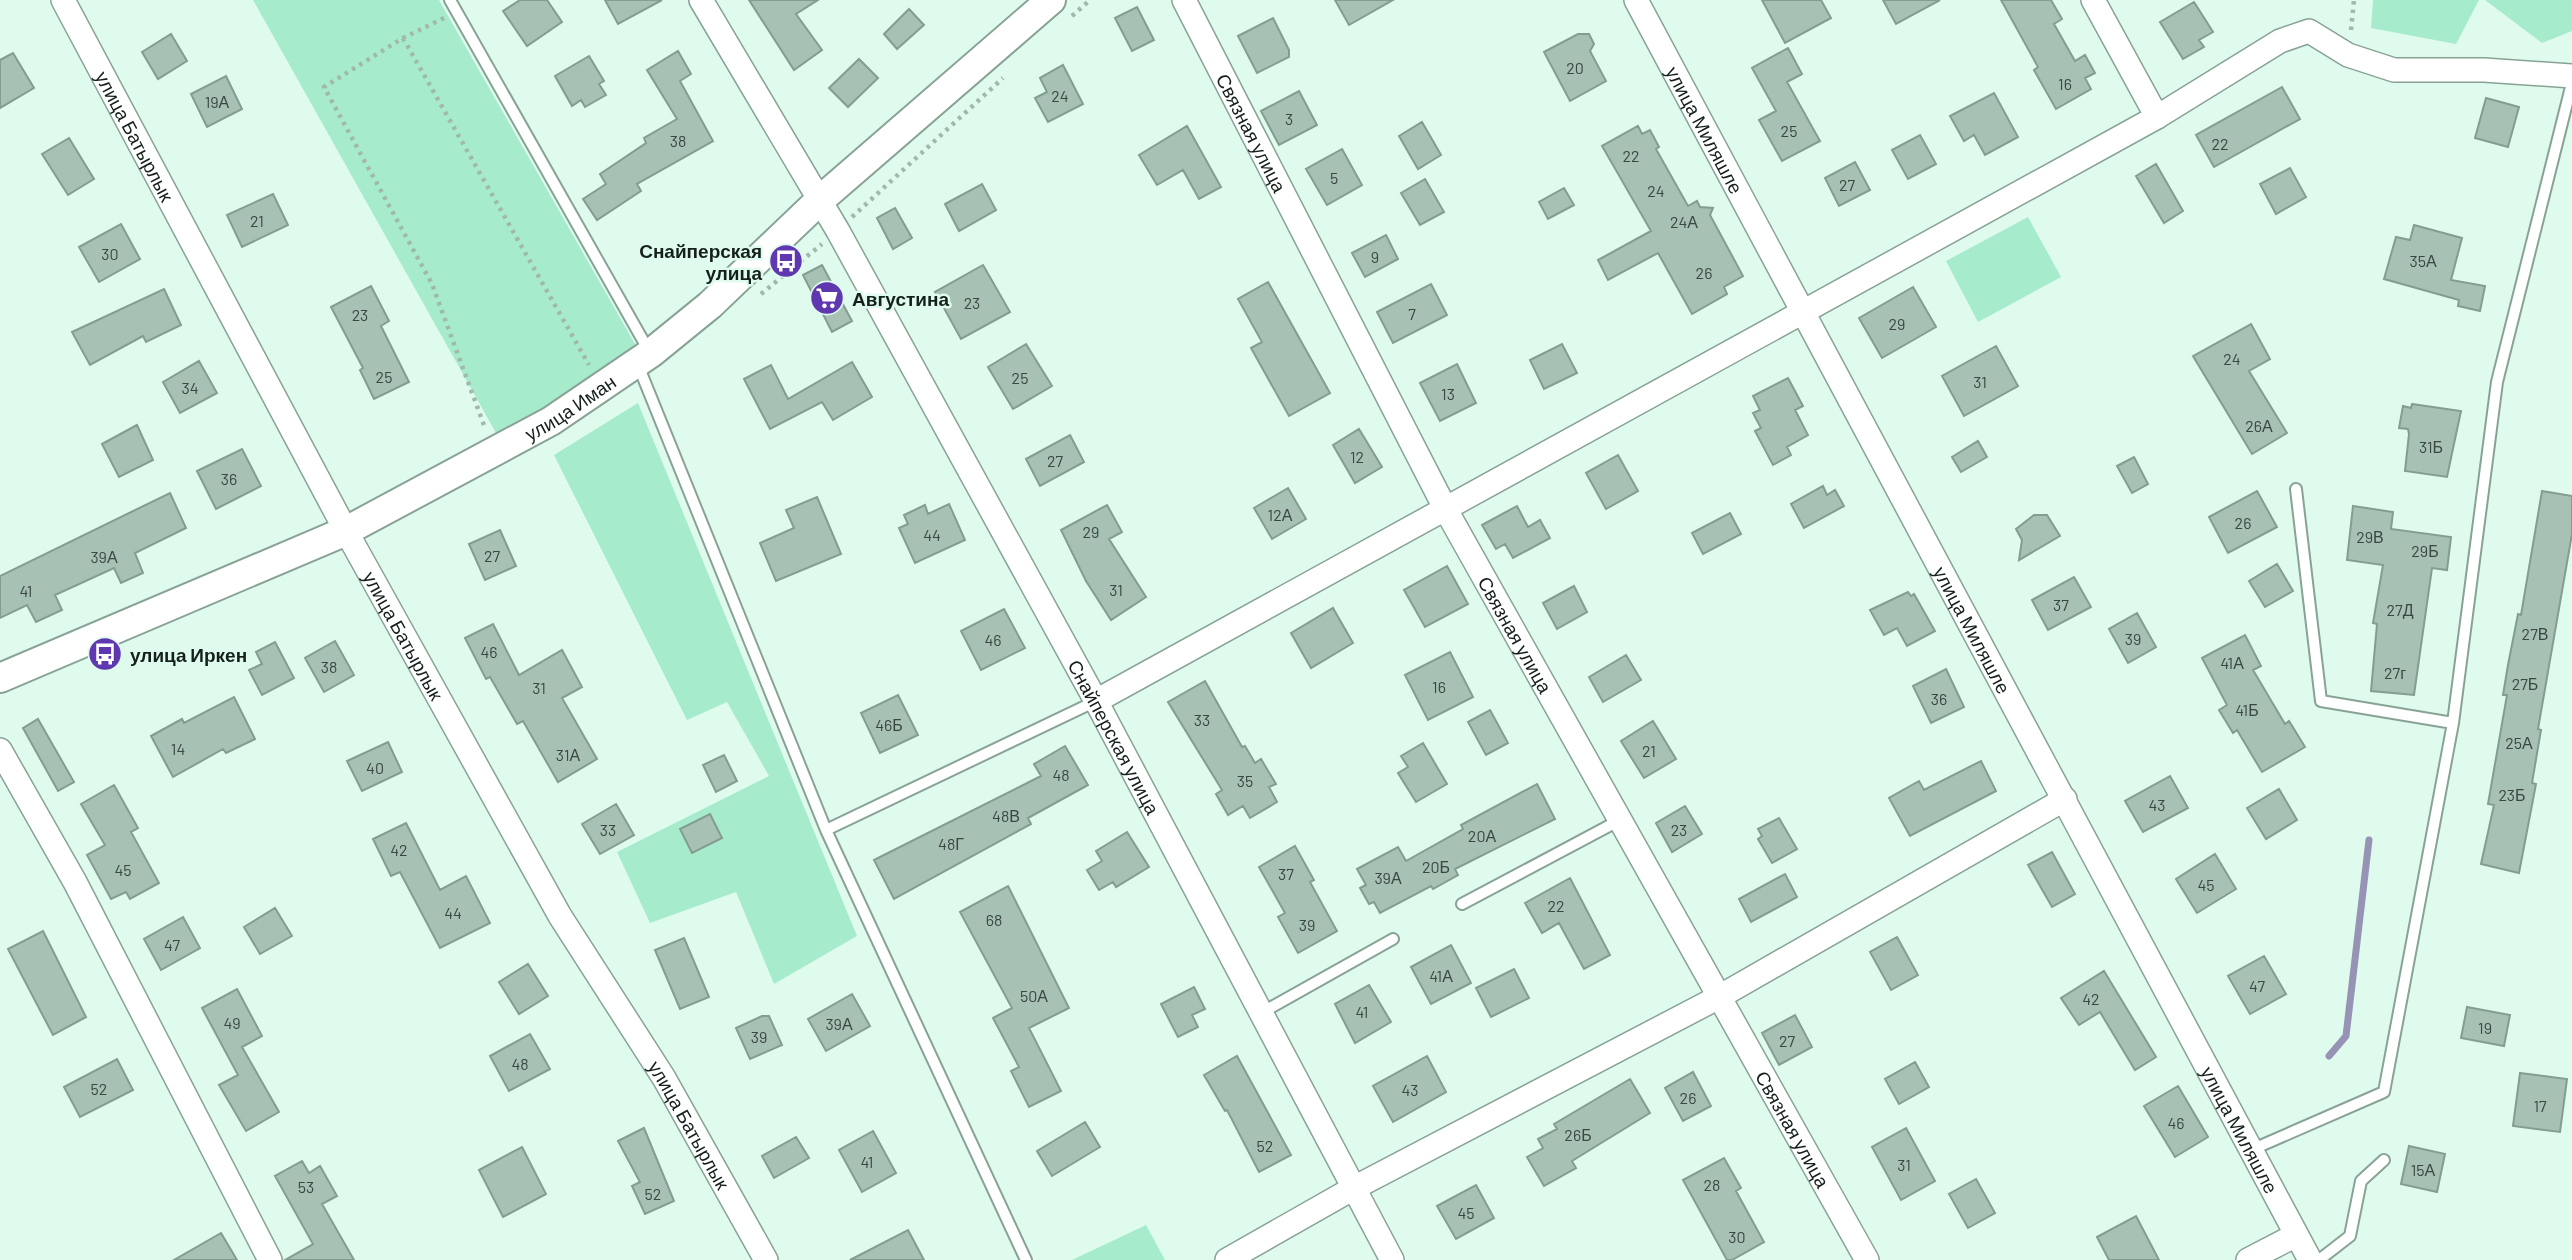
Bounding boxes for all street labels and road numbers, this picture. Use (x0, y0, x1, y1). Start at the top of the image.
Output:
street label: улица Миляшле (1662, 62, 1749, 197)
street label: улица Батырлык (91, 67, 180, 205)
street label: Связная улица (1212, 69, 1292, 196)
street label: улица Иман (520, 369, 620, 445)
street label: улица Миляшле (1929, 562, 2016, 697)
street label: улица Батырлык (359, 567, 449, 704)
street label: Связная улица (1474, 572, 1558, 697)
street label: Снайперская улица (1064, 655, 1165, 818)
street label: улица Батырлык (644, 1056, 736, 1194)
street label: улица Миляшле (2197, 1062, 2284, 1197)
street label: Связная улица (1751, 1066, 1835, 1192)

